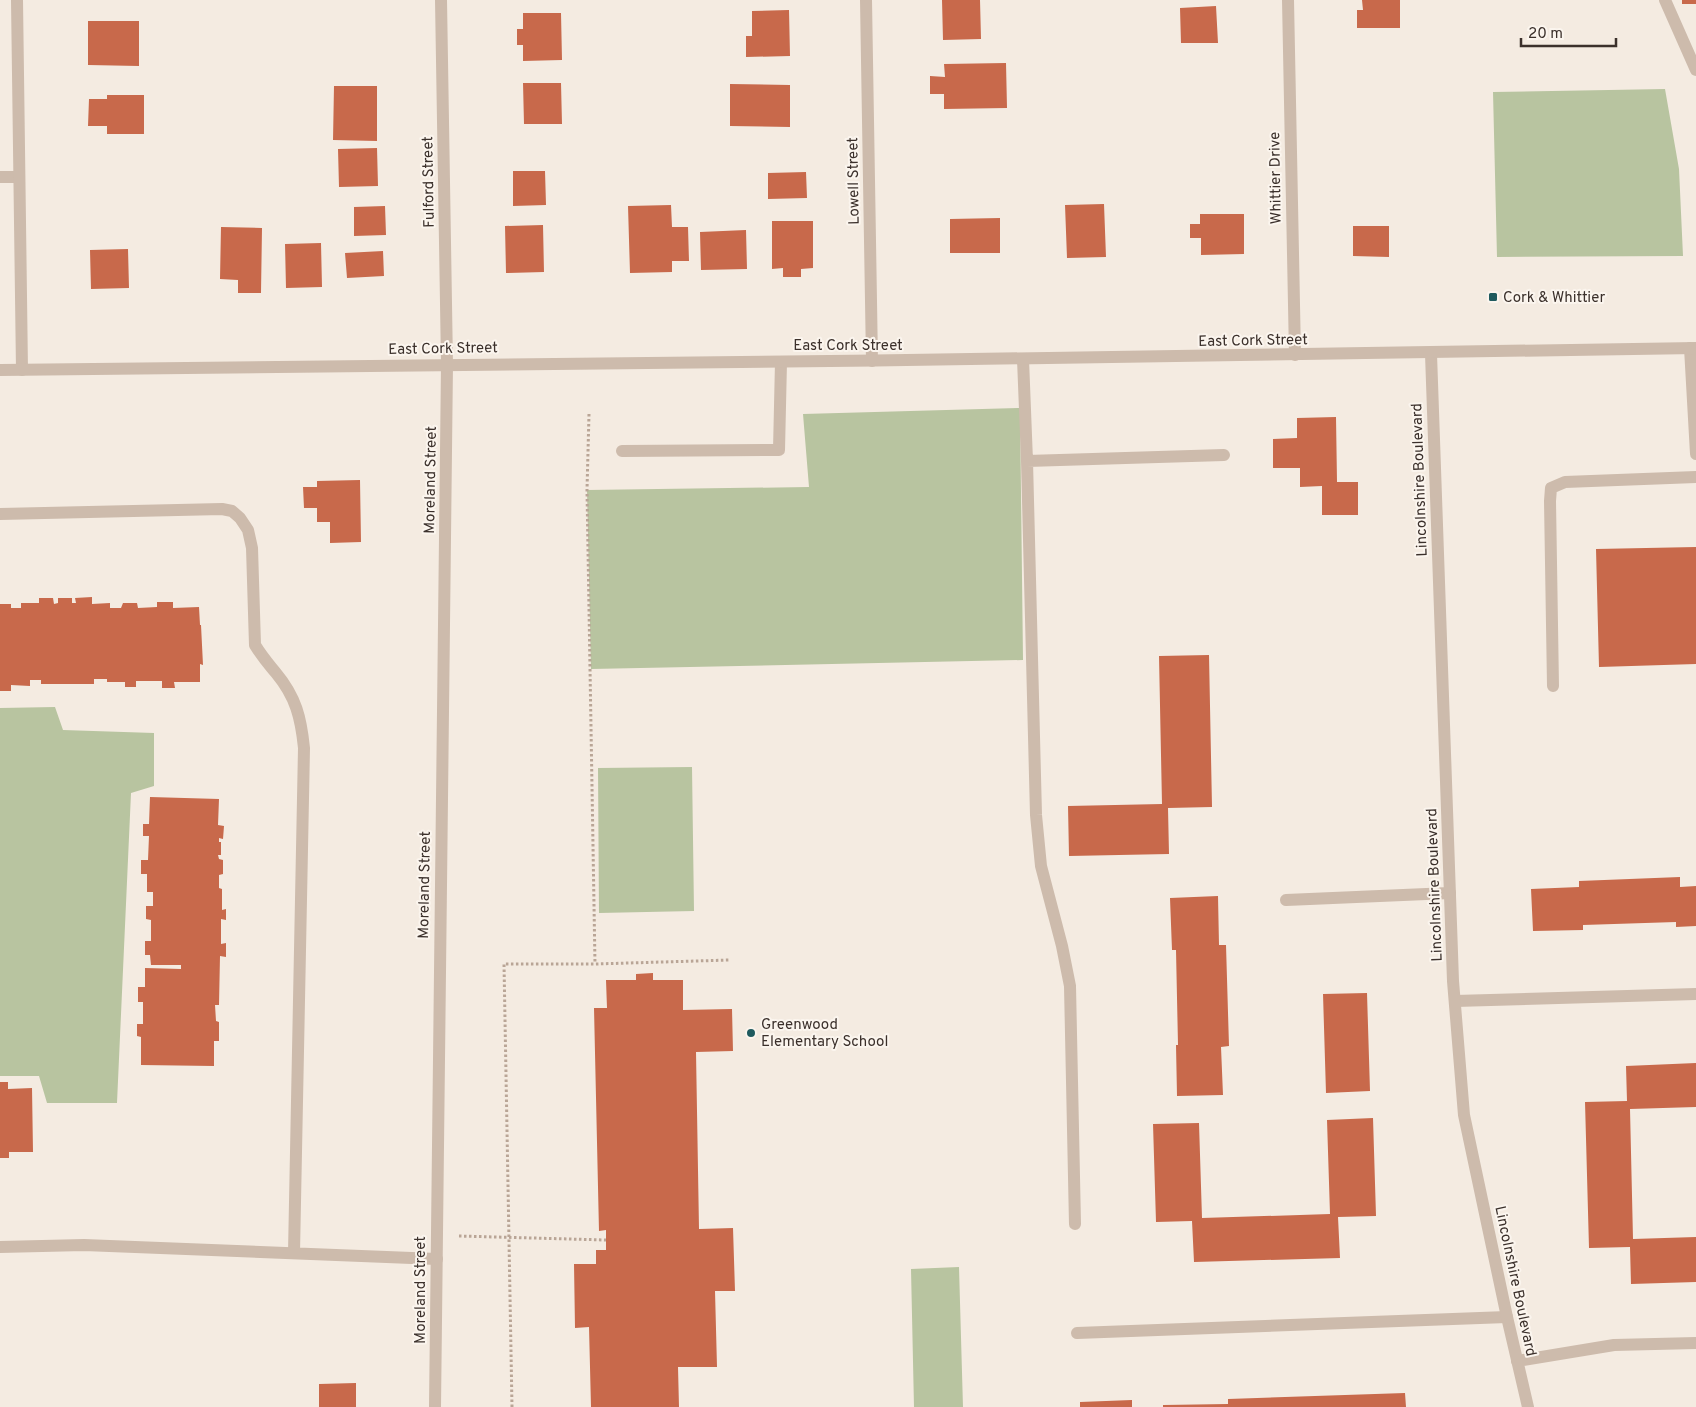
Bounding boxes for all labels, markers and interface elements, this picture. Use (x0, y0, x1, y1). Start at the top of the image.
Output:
scale bar (1521, 15, 1616, 47)
text: 20 m (1528, 25, 1563, 44)
street label: Whittier Drive (1266, 132, 1287, 224)
street label: Fulford Street (419, 136, 440, 228)
street label: Lowell Street (844, 137, 865, 225)
place label: Cork & Whittier (1503, 289, 1605, 308)
marker: Cork & Whittier (1487, 291, 1499, 303)
street label: East Cork Street (1198, 331, 1308, 352)
street label: East Cork Street (793, 337, 903, 356)
street label: East Cork Street (388, 339, 498, 360)
street label: Lincolnshire Boulevard (1408, 403, 1433, 557)
street label: Moreland Street (421, 426, 442, 534)
street label: Lincolnshire Boulevard (1423, 808, 1448, 962)
street label: Moreland Street (415, 831, 436, 939)
place label: Greenwood Elementary School (761, 1016, 888, 1052)
marker: Greenwood Elementary School (745, 1027, 757, 1039)
street label: Lincolnshire Boulevard (1489, 1204, 1540, 1358)
street label: Moreland Street (412, 1236, 431, 1344)

